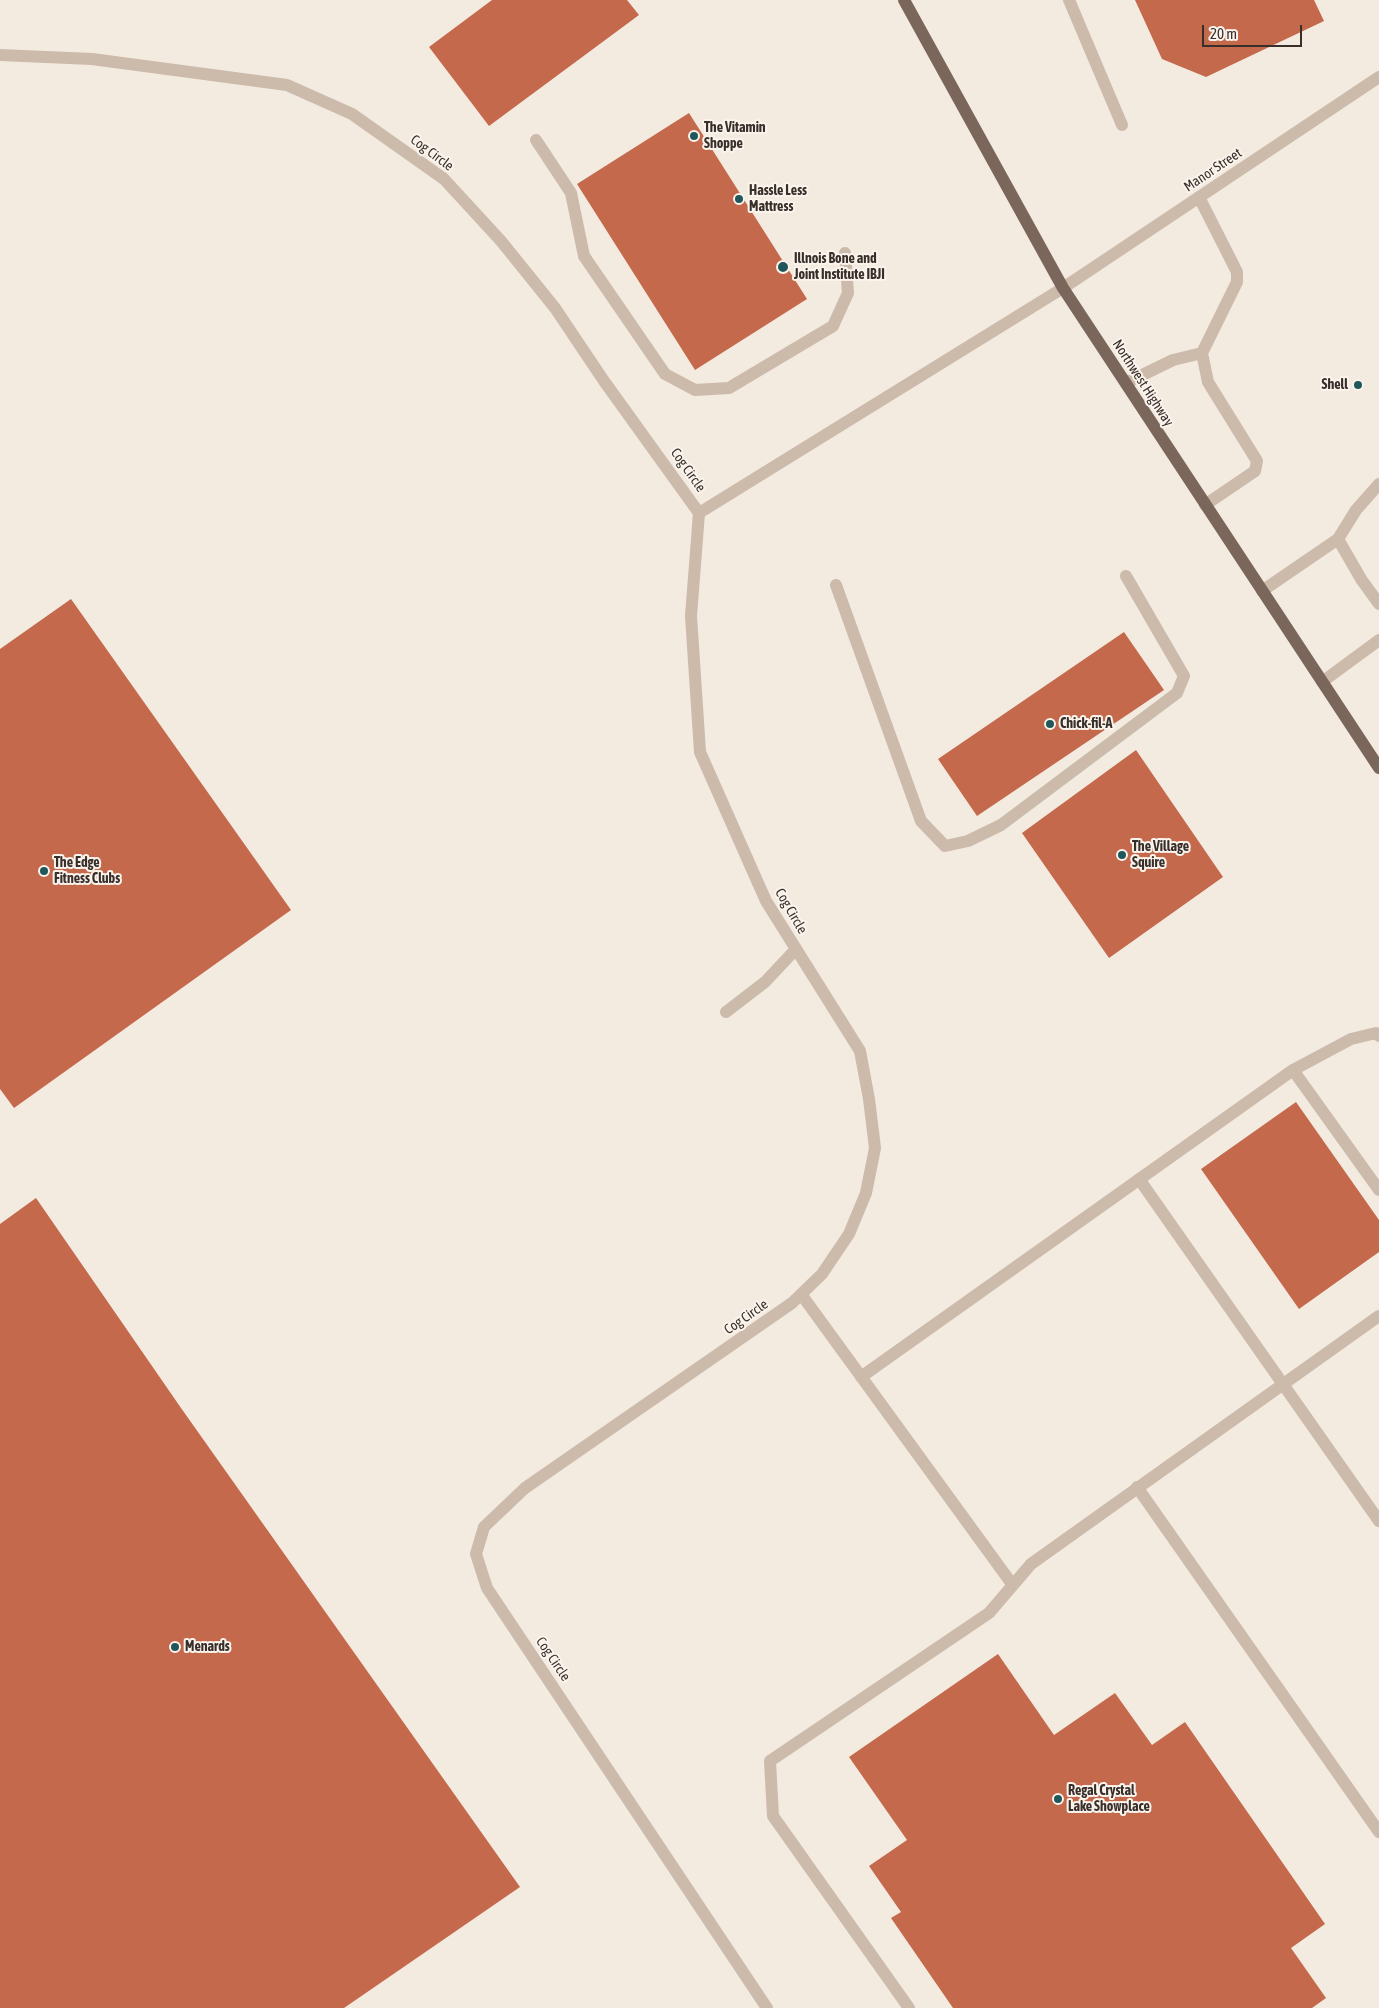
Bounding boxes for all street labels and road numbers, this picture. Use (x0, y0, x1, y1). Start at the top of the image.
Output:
street label: Cog Circle (407, 131, 457, 175)
street label: Manor Street (1181, 145, 1245, 195)
street label: Northwest Highway (1109, 337, 1177, 429)
street label: Cog Circle (667, 445, 709, 495)
street label: Cog Circle (771, 885, 811, 937)
street label: Cog Circle (721, 1296, 771, 1338)
street label: Cog Circle (532, 1634, 574, 1684)

